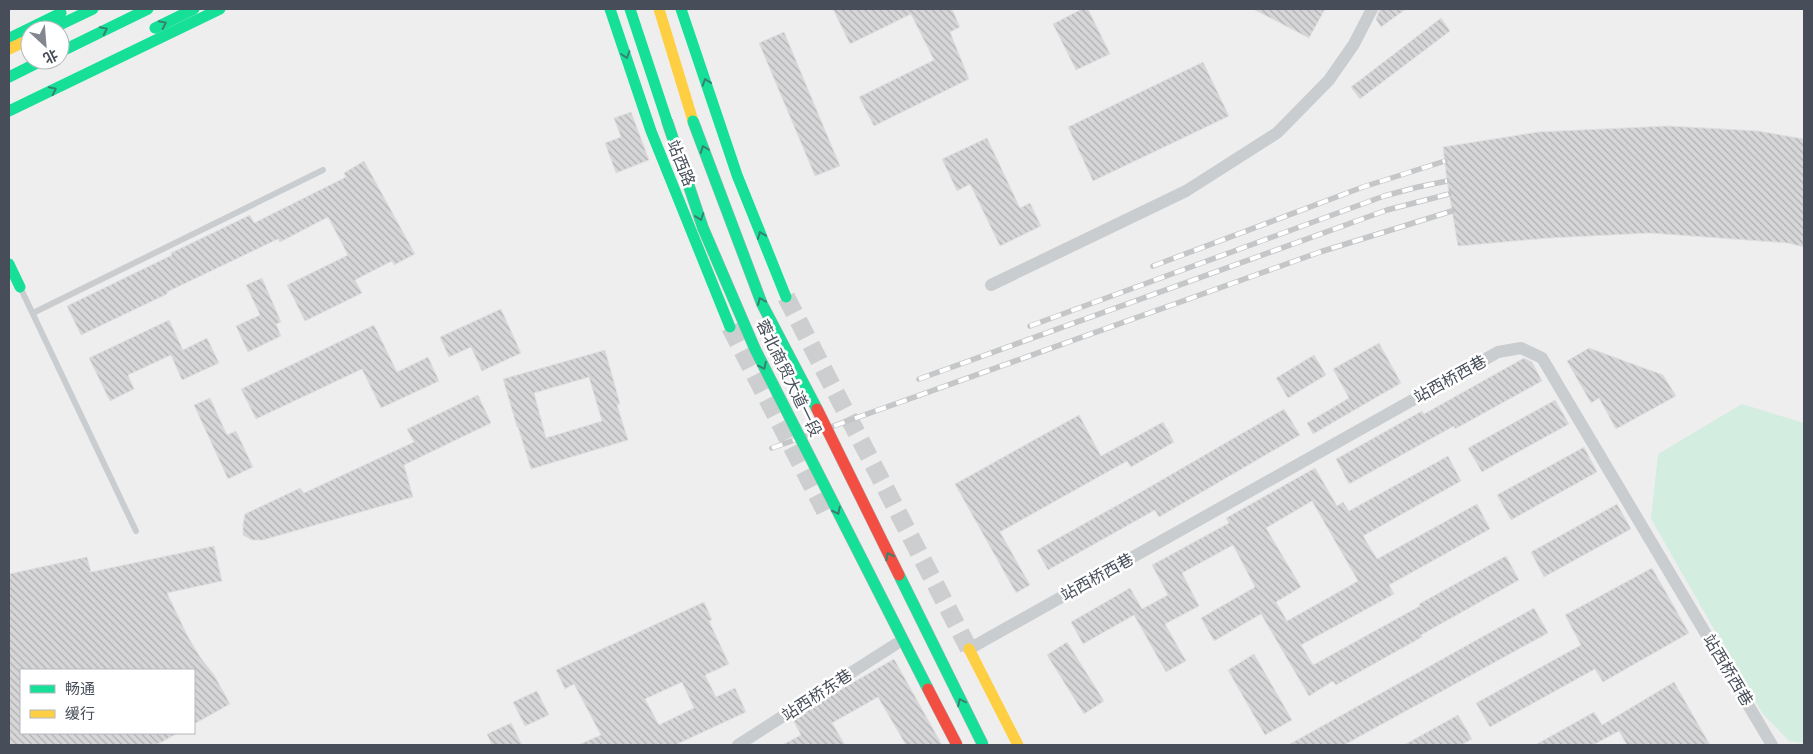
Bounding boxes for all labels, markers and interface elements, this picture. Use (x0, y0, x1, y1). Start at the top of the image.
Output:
north arrow (20, 20, 70, 70)
one-way arrow (157, 21, 166, 31)
one-way arrow (99, 26, 108, 37)
text: 北 (40, 46, 61, 68)
one-way arrow (620, 50, 630, 59)
one-way arrow (702, 78, 712, 87)
one-way arrow (48, 85, 57, 96)
street label: 站西路 (662, 137, 700, 189)
one-way arrow (700, 145, 710, 154)
one-way arrow (694, 212, 704, 220)
one-way arrow (757, 231, 767, 240)
one-way arrow (757, 297, 768, 306)
street label: 蓉北商贸大道一段 (752, 316, 826, 440)
street label: 站西桥西巷 (1410, 350, 1490, 408)
one-way arrow (757, 361, 767, 370)
one-way arrow (831, 506, 841, 515)
street label: 站西桥西巷 (1057, 548, 1137, 606)
one-way arrow (885, 552, 896, 561)
street label: 站西桥西巷 (1698, 630, 1758, 710)
street label: 站西桥东巷 (778, 664, 856, 726)
legend (20, 669, 195, 734)
text: 畅通 (65, 679, 95, 698)
one-way arrow (958, 698, 968, 707)
text: 缓行 (65, 704, 95, 723)

